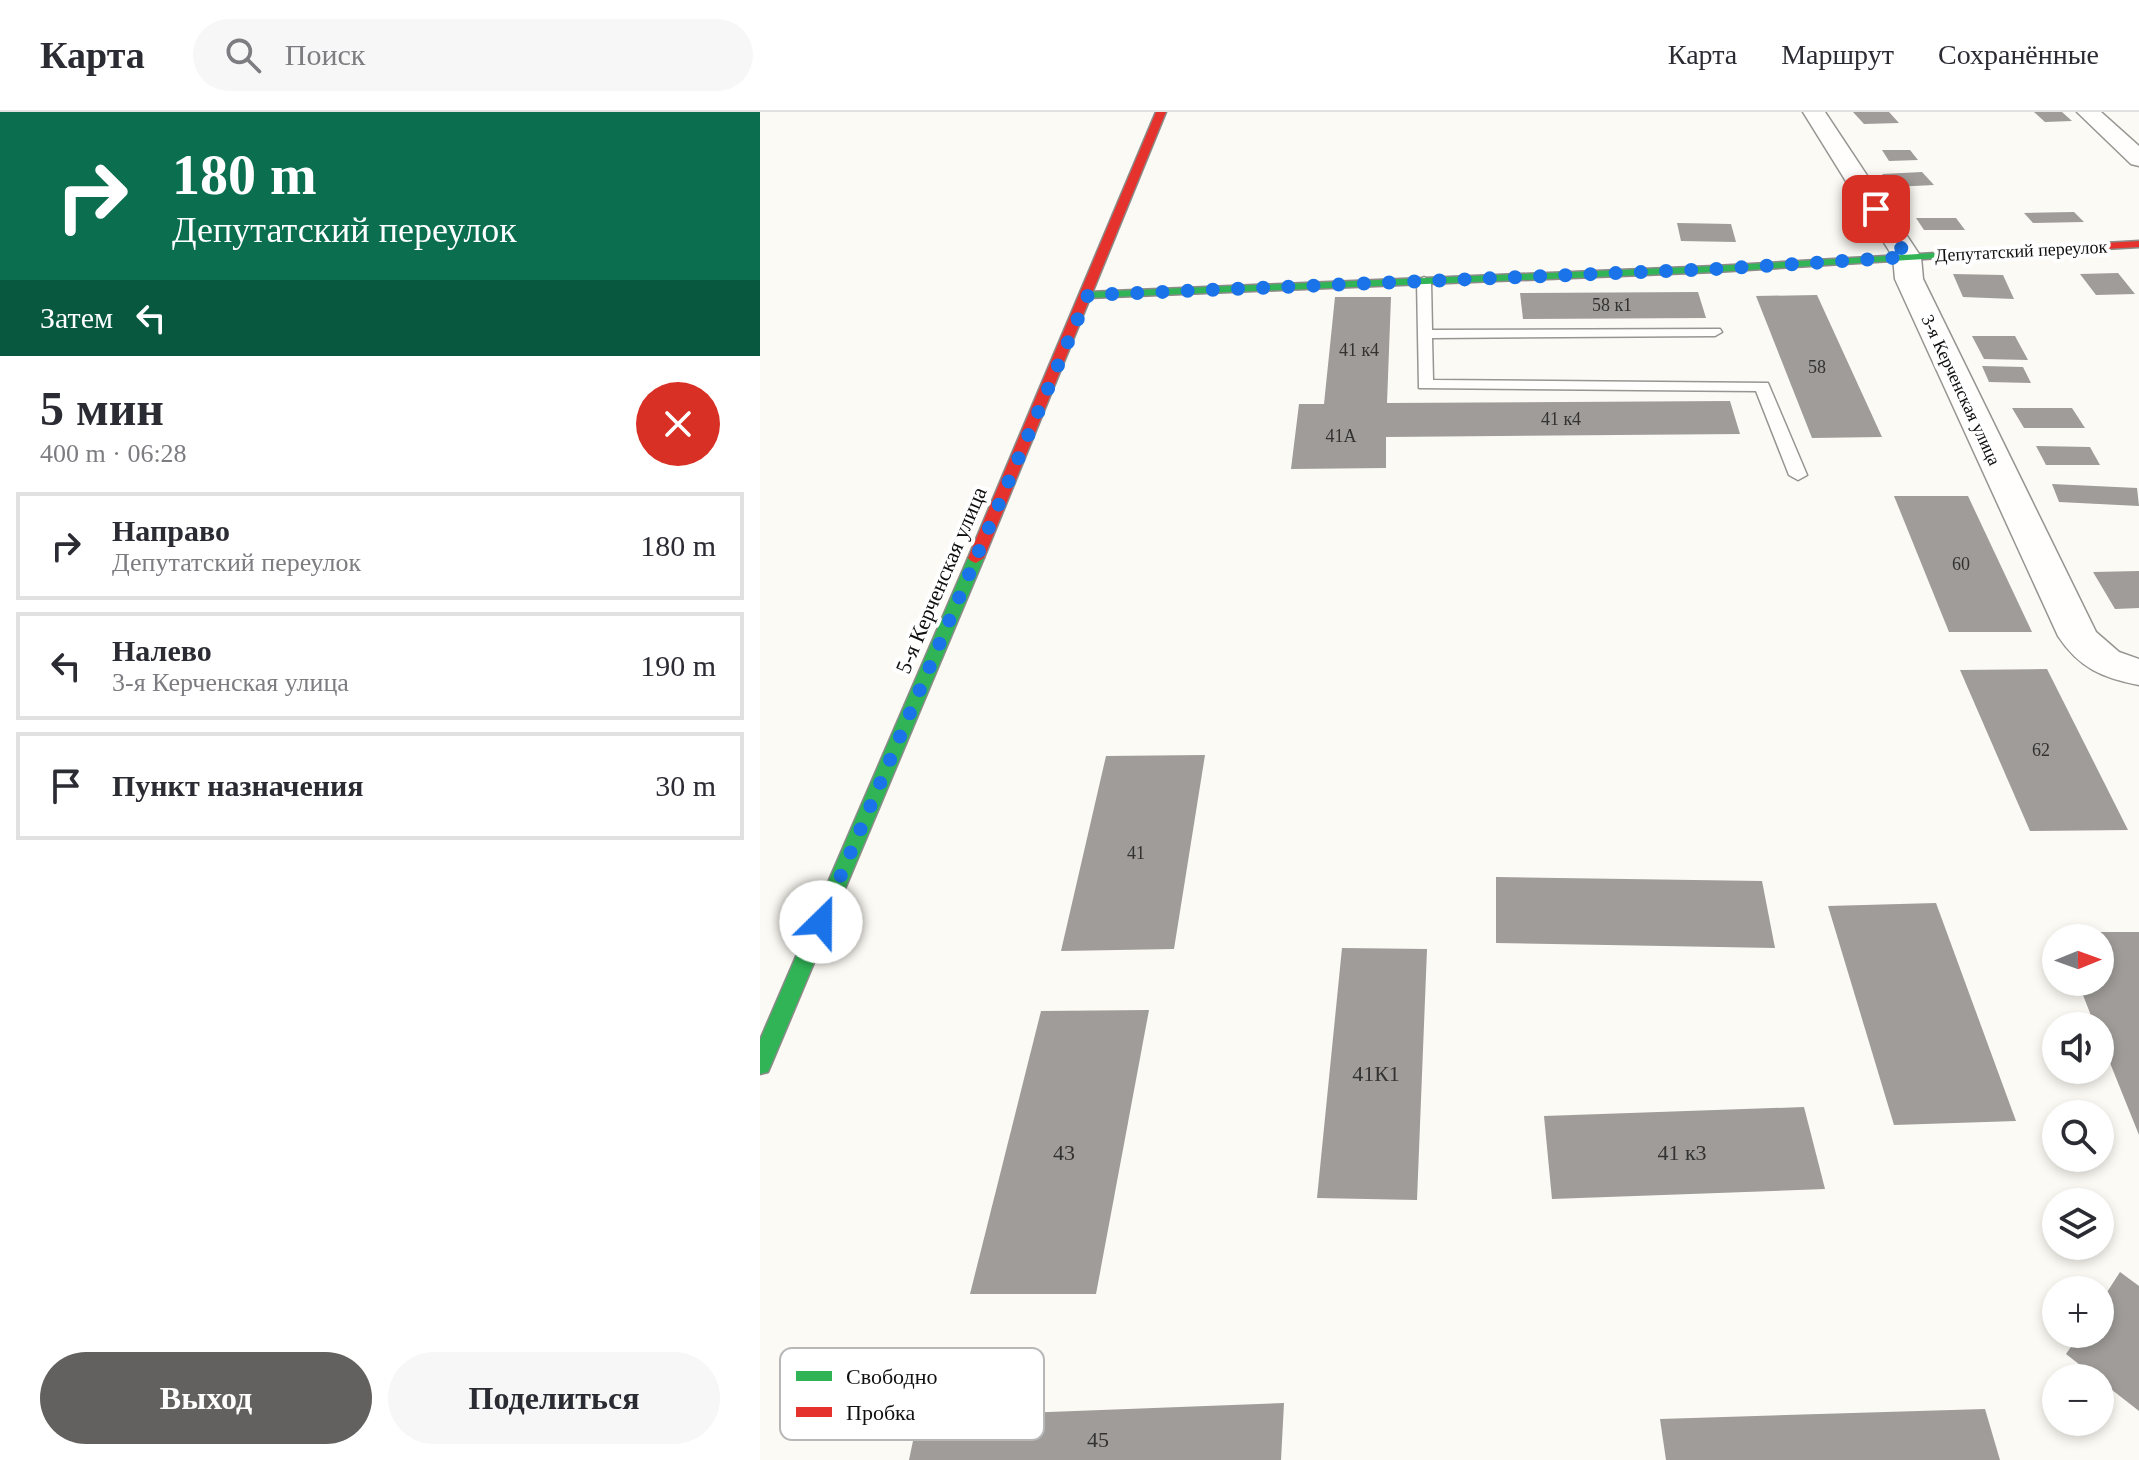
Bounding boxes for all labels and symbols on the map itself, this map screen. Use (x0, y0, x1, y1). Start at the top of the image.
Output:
pin (1842, 175, 1910, 243)
street label: Депутатский переулок (1934, 236, 2108, 265)
house number: 58 к1 (1592, 295, 1632, 315)
street label: 3-я Керченская улица (1917, 311, 2005, 469)
house number: 41 к4 (1339, 340, 1379, 360)
house number: 58 (1808, 357, 1826, 377)
house number: 41 к4 (1541, 409, 1581, 429)
house number: 41А (1326, 426, 1357, 446)
street label: 5-я Керченская улица (890, 483, 992, 677)
house number: 60 (1952, 554, 1970, 574)
house number: 62 (2032, 740, 2050, 760)
house number: 41 (1127, 843, 1145, 863)
position arrow (779, 880, 863, 964)
north arrow (2042, 924, 2114, 996)
house number: 41К1 (1352, 1061, 1400, 1086)
house number: 43 (1053, 1140, 1075, 1165)
house number: 41 к3 (1657, 1140, 1707, 1165)
legend (780, 1348, 1044, 1440)
text: Свободно (846, 1364, 937, 1389)
text: Пробка (846, 1400, 915, 1425)
house number: 45 (1087, 1427, 1109, 1452)

